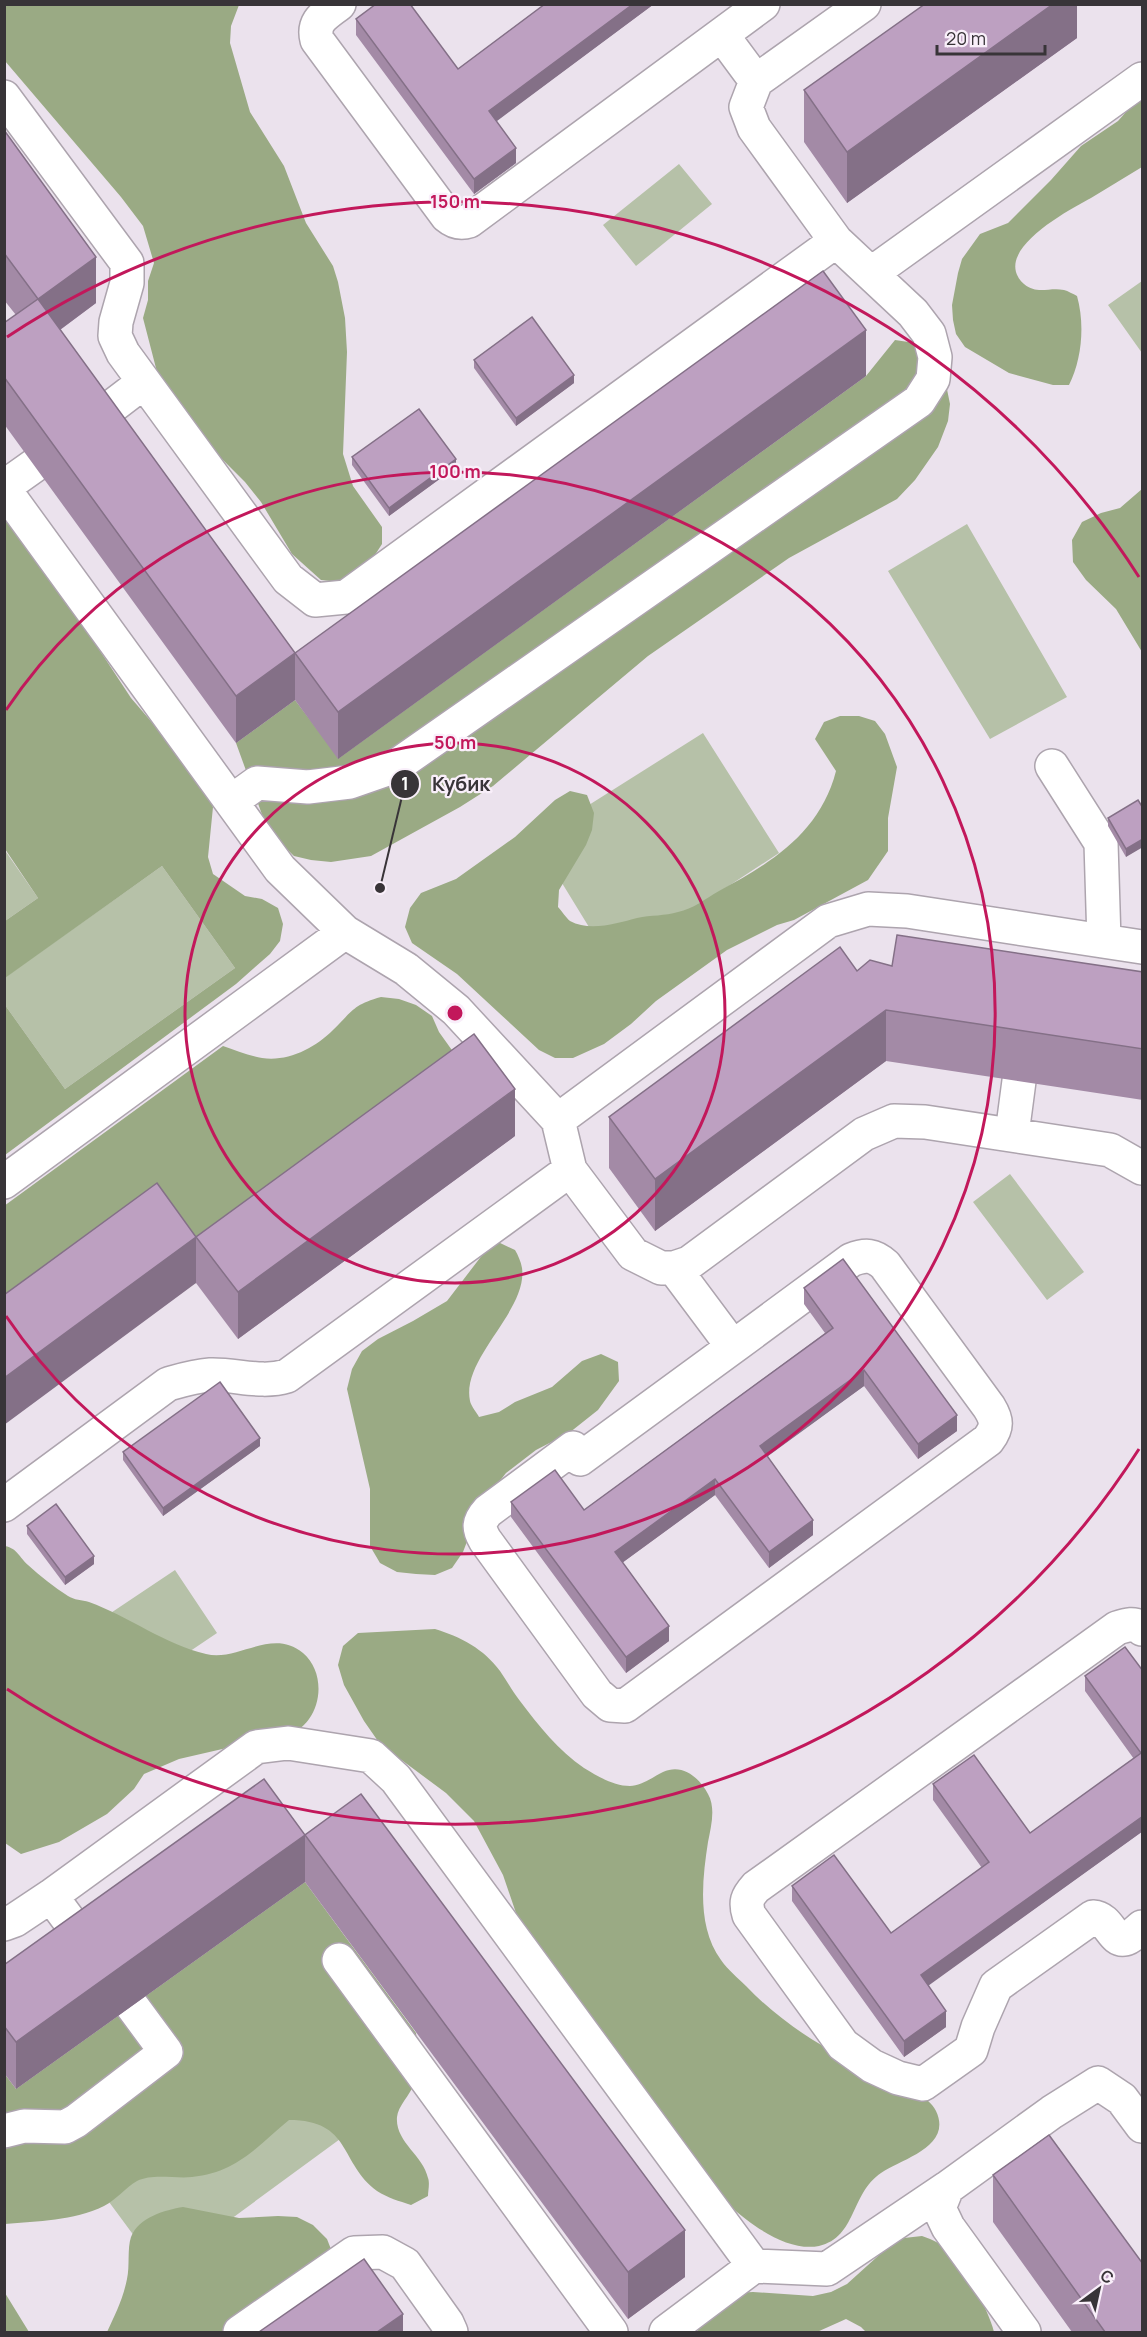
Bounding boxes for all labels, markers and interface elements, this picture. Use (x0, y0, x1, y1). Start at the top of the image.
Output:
scale bar (937, 18, 1045, 56)
text: 20 m (946, 26, 986, 50)
text: 150 m (430, 189, 480, 213)
text: 100 m (429, 459, 481, 483)
text: 50 m (434, 730, 476, 754)
callout: Кубик (390, 765, 502, 803)
text: Кубик (432, 770, 491, 797)
text: 1 (401, 771, 409, 795)
centre of rings (445, 1003, 465, 1023)
north arrow (1069, 2259, 1129, 2319)
text: С (1096, 2264, 1118, 2289)

